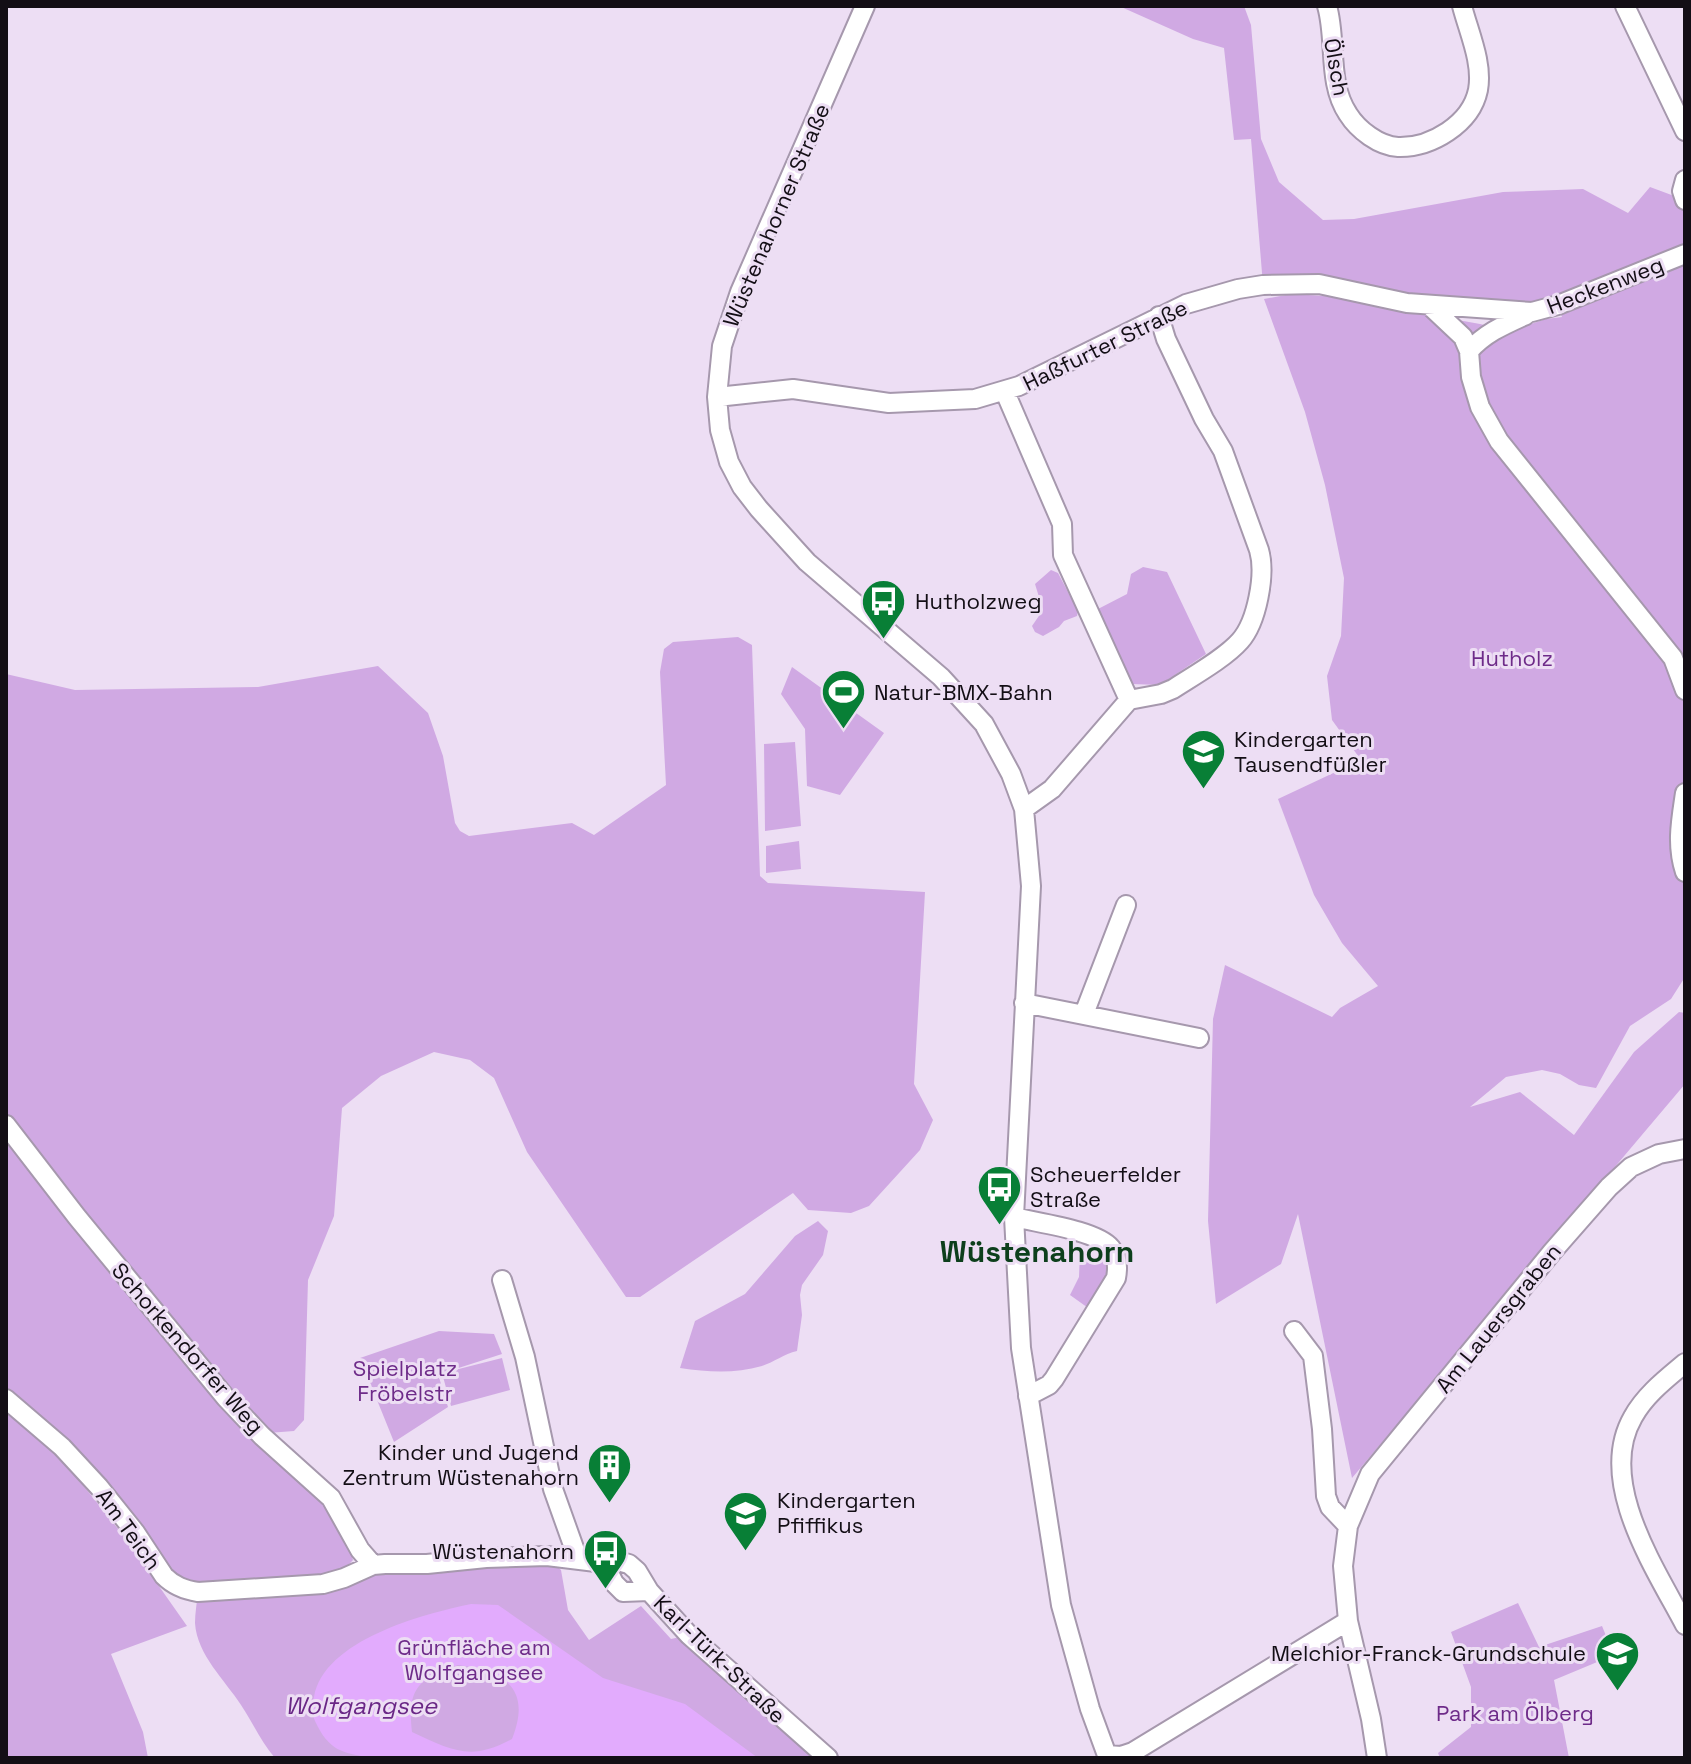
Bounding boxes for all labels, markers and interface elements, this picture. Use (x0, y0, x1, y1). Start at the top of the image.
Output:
street label: Ölsch (1318, 36, 1356, 98)
street label: Wüstenahorner Straße (716, 99, 836, 331)
street label: Heckenweg (1543, 250, 1667, 320)
street label: Haßfurter Straße (1018, 293, 1192, 397)
bus stop icon: Hutholzweg (860, 577, 908, 640)
place label: Hutholzweg (915, 587, 1042, 615)
park label: Hutholz (1471, 644, 1553, 672)
sports icon: Natur-BMX-Bahn (819, 668, 867, 731)
place label: Natur-BMX-Bahn (874, 678, 1053, 706)
place label: Kindergarten Tausendfüßler (1234, 725, 1387, 778)
school or university icon: Kindergarten Tausendfüßler (1179, 728, 1227, 791)
place label: Scheuerfelder Straße (1030, 1160, 1181, 1213)
bus stop icon: Scheuerfelder Straße (975, 1163, 1023, 1226)
district label: Wüstenahorn (940, 1232, 1134, 1271)
street label: Am Lauersgraben (1429, 1238, 1567, 1398)
street label: Schorkendorfer Weg (106, 1257, 270, 1439)
park label: Spielplatz Fröbelstr (353, 1354, 457, 1407)
place label: Kinder und Jugend Zentrum Wüstenahorn (342, 1438, 579, 1491)
building icon: Kinder und Jugend Zentrum Wüstenahorn (586, 1441, 634, 1504)
street label: Am Teich (90, 1483, 168, 1575)
place label: Kindergarten Pfiffikus (777, 1486, 916, 1539)
school or university icon: Kindergarten Pfiffikus (722, 1489, 770, 1552)
bus stop icon: Wüstenahorn (581, 1527, 629, 1590)
place label: Wüstenahorn (432, 1537, 574, 1565)
street label: Karl-Türk-Straße (648, 1589, 792, 1729)
school or university icon: Melchior-Franck-Grundschule (1593, 1629, 1641, 1692)
park label: Grünfläche am Wolfgangsee (397, 1633, 551, 1686)
place label: Melchior-Franck-Grundschule (1271, 1639, 1586, 1667)
water label: Wolfgangsee (285, 1690, 438, 1721)
park label: Park am Ölberg (1436, 1699, 1594, 1727)

